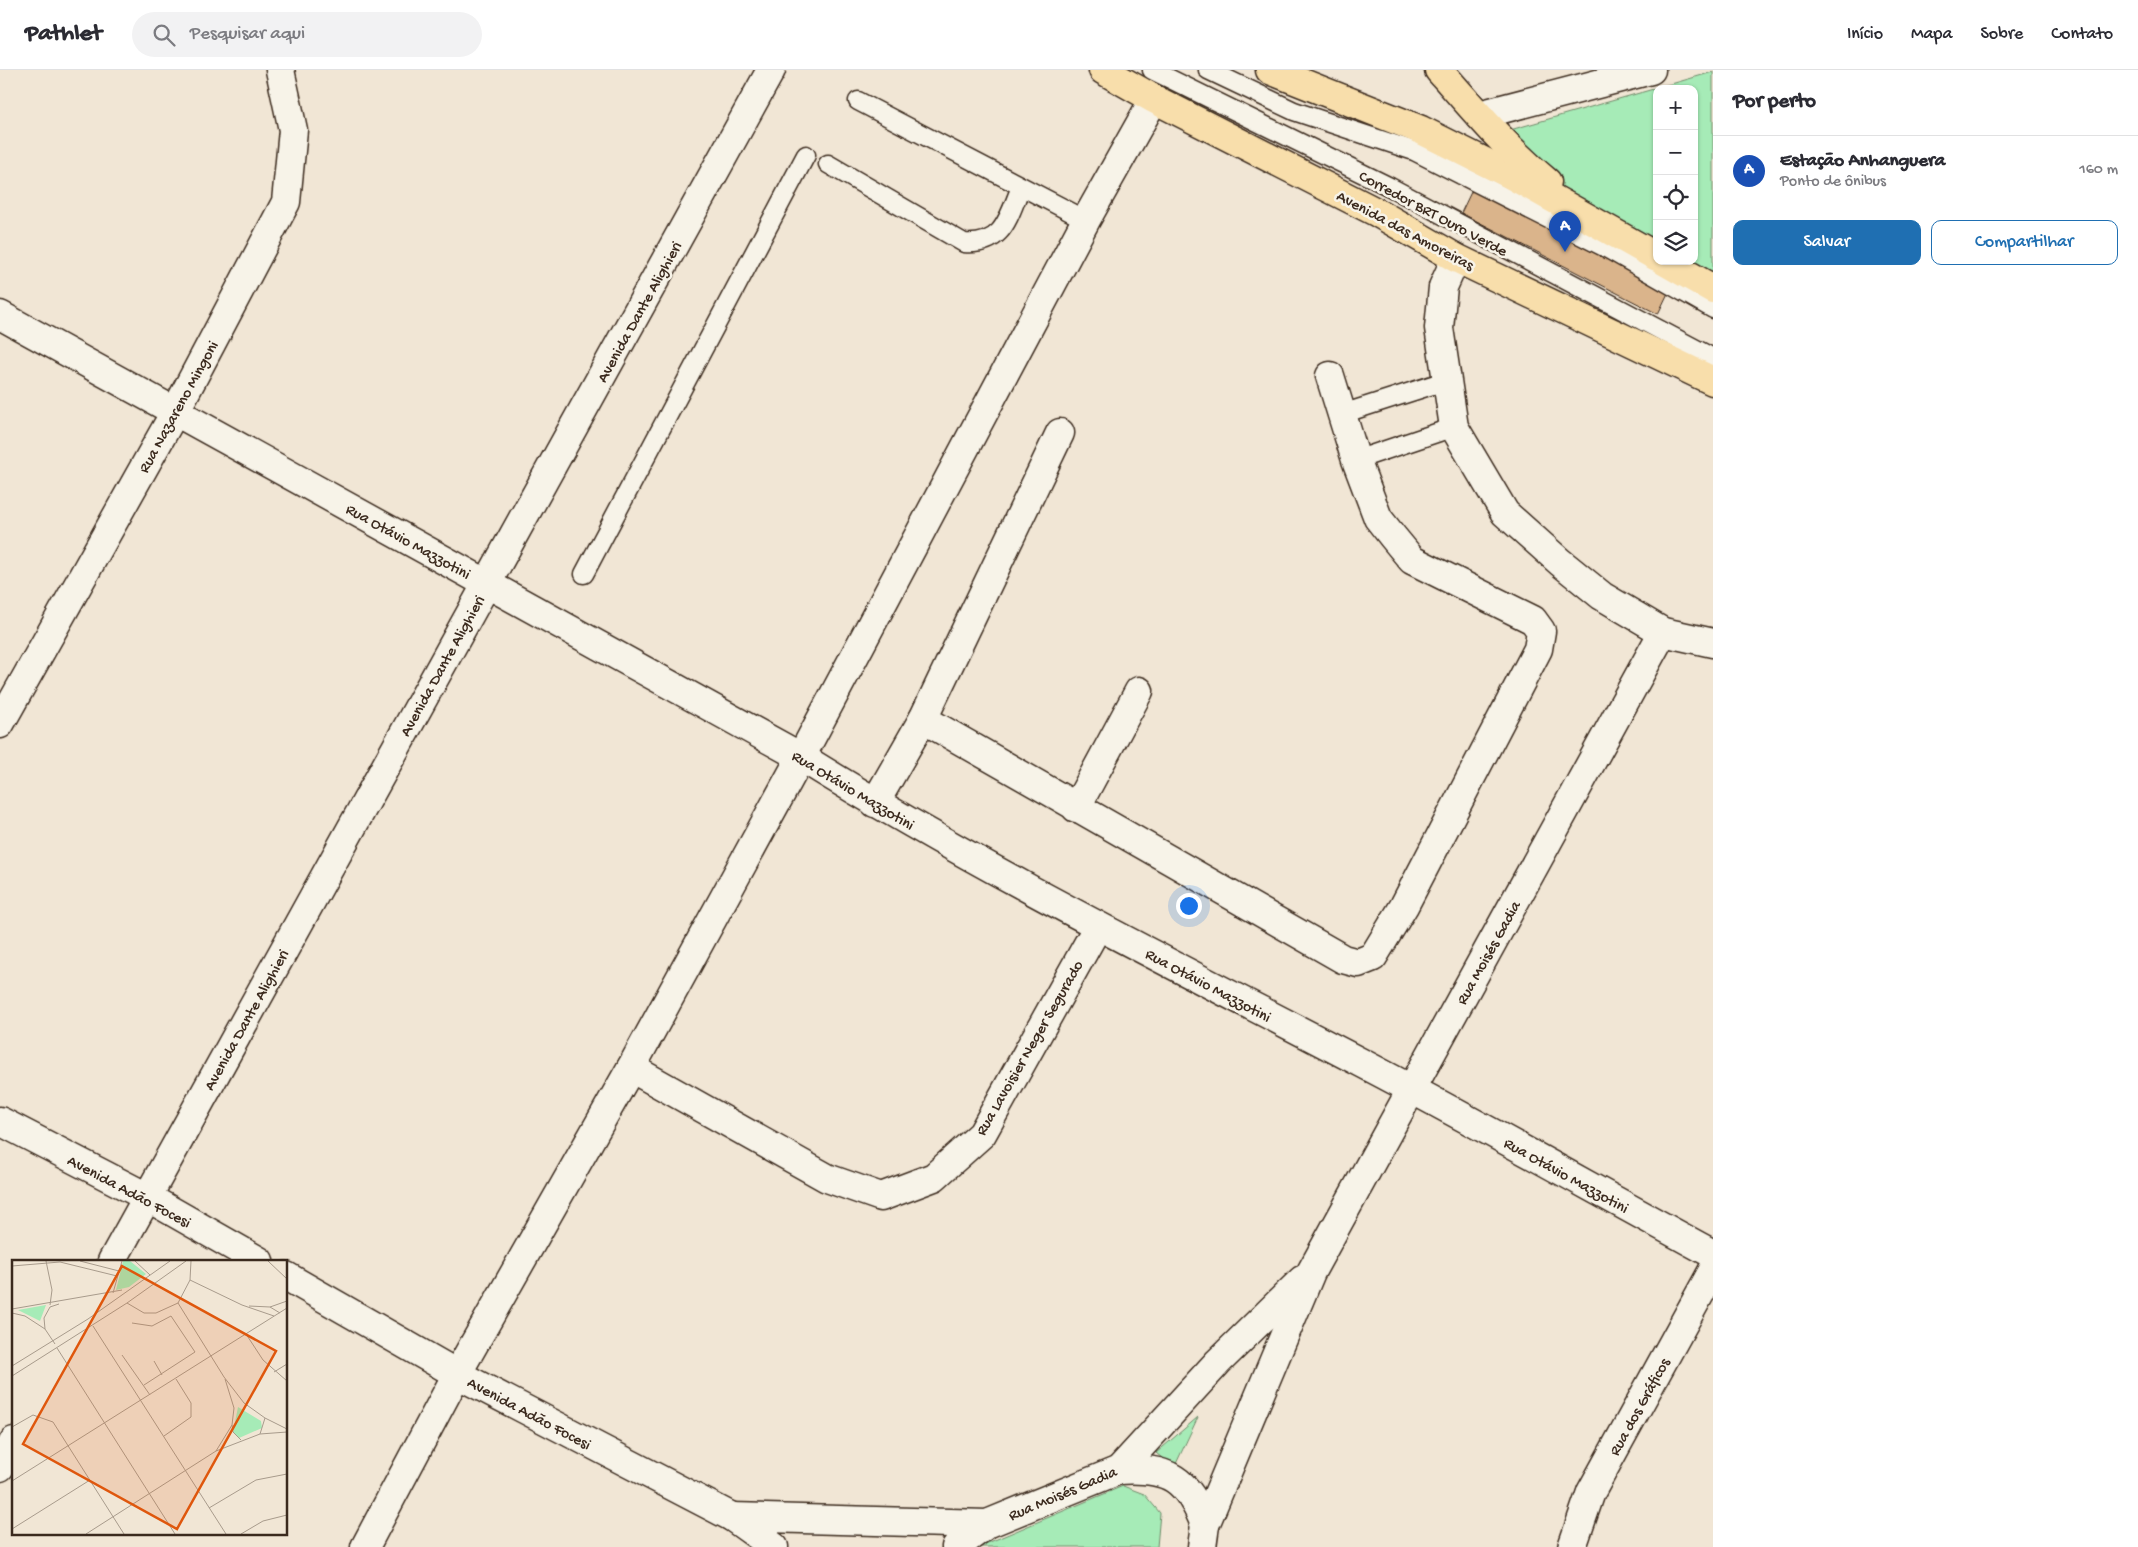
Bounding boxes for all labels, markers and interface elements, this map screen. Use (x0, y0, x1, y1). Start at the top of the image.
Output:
search box (132, 12, 482, 57)
text: Pathlet (25, 20, 102, 49)
icon: search (150, 21, 178, 49)
text: Pesquisar aqui (190, 23, 305, 46)
text: Início (1847, 24, 1883, 45)
text: Mapa (1911, 24, 1952, 45)
text: Sobre (1980, 24, 2023, 45)
text: Contato (2051, 24, 2113, 45)
map controls (1653, 85, 1698, 265)
button: + (1653, 85, 1698, 130)
text: Por perto (1733, 90, 1816, 115)
button: − (1653, 130, 1698, 175)
text: Estação Anhanguera (1780, 150, 1945, 173)
text: A (1744, 161, 1754, 180)
text: 160 m (2079, 161, 2118, 180)
street label: Corredor BRT Ouro Verde (1355, 168, 1511, 263)
text: Ponto de ônibus (1780, 173, 1886, 192)
button: locate (1653, 175, 1698, 220)
street label: Avenida das Amoreiras (1332, 188, 1477, 277)
pin: A (1549, 211, 1581, 252)
button: layers (1653, 220, 1698, 265)
button: Salvar (1733, 220, 1921, 265)
button: Compartilhar (1931, 220, 2118, 265)
street label: Avenida Dante Alighieri (594, 239, 688, 387)
street label: Rua Nazareno Mingoni (136, 338, 224, 477)
street label: Rua Otávio Mazzotini (342, 501, 473, 585)
street label: Avenida Dante Alighieri (397, 593, 491, 741)
street label: Rua Otávio Mazzotini (787, 748, 917, 836)
your location (1176, 893, 1202, 919)
street label: Rua Moisés Gadia (1454, 897, 1527, 1009)
street label: Rua Otávio Mazzotini (1141, 946, 1273, 1028)
street label: Avenida Dante Alighieri (201, 947, 295, 1095)
street label: Rua Lavoisier Neger Segurado (973, 958, 1089, 1140)
street label: Rua Otávio Mazzotini (1500, 1135, 1631, 1219)
street label: Avenida Adão Focesi (63, 1152, 193, 1234)
inset map (12, 1260, 288, 1534)
street label: Rua dos Gráficos (1606, 1355, 1676, 1460)
street label: Avenida Adão Focesi (463, 1374, 593, 1456)
street label: Rua Moisés Gadia (1006, 1463, 1121, 1527)

